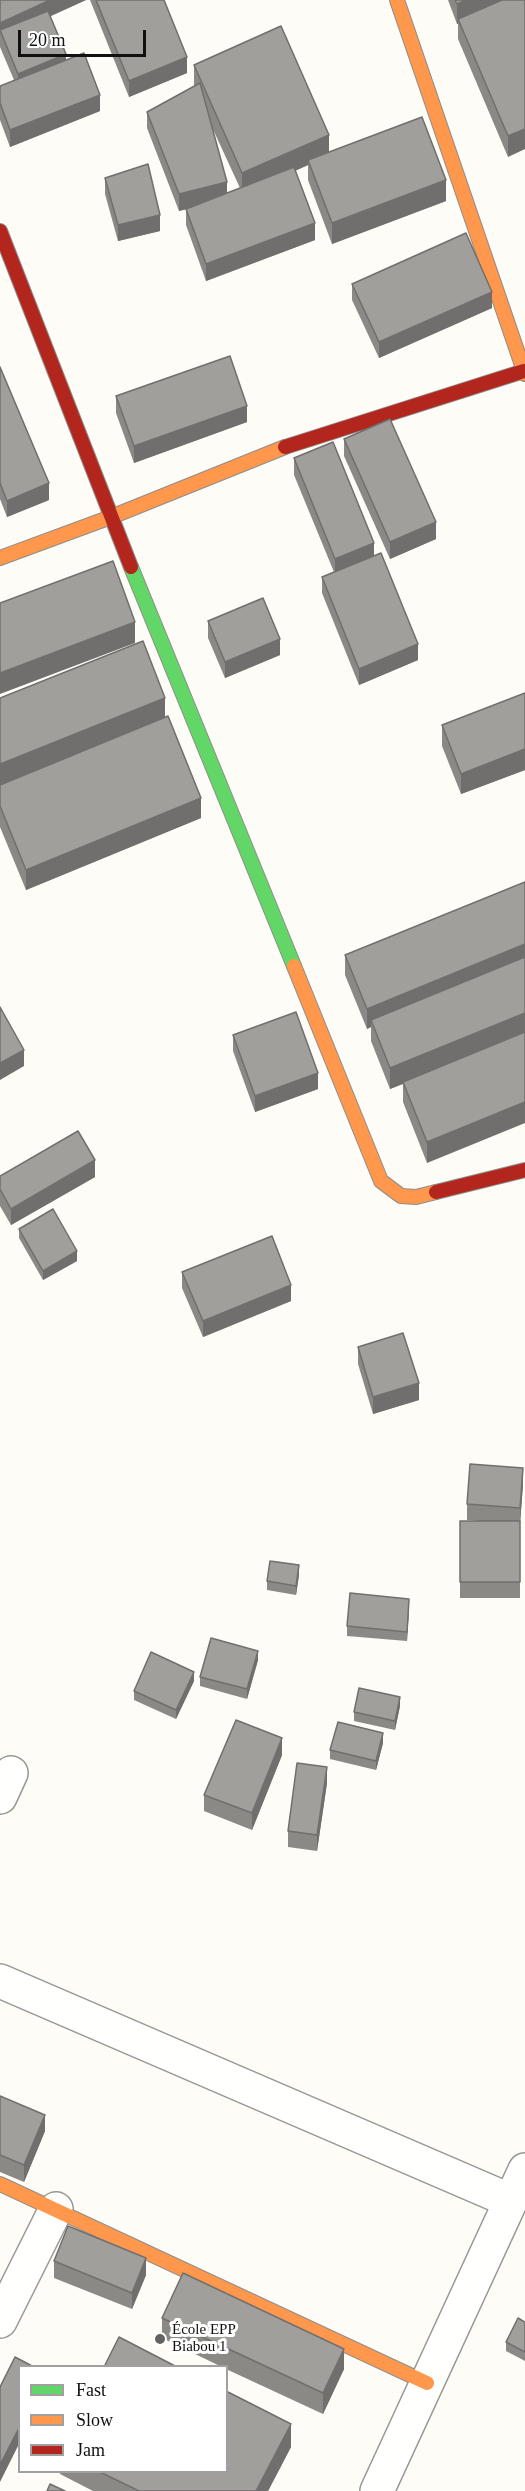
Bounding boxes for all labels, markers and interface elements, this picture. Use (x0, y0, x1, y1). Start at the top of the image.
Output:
scale bar (21, 18, 148, 56)
text: 20 m (29, 30, 66, 50)
place label: École EPP Biabou 1 (172, 2321, 236, 2356)
marker: École EPP Biabou 1 (153, 2332, 167, 2346)
legend (18, 2365, 228, 2473)
text: Fast (76, 2380, 106, 2400)
text: Slow (76, 2410, 113, 2430)
text: Jam (76, 2440, 105, 2460)

